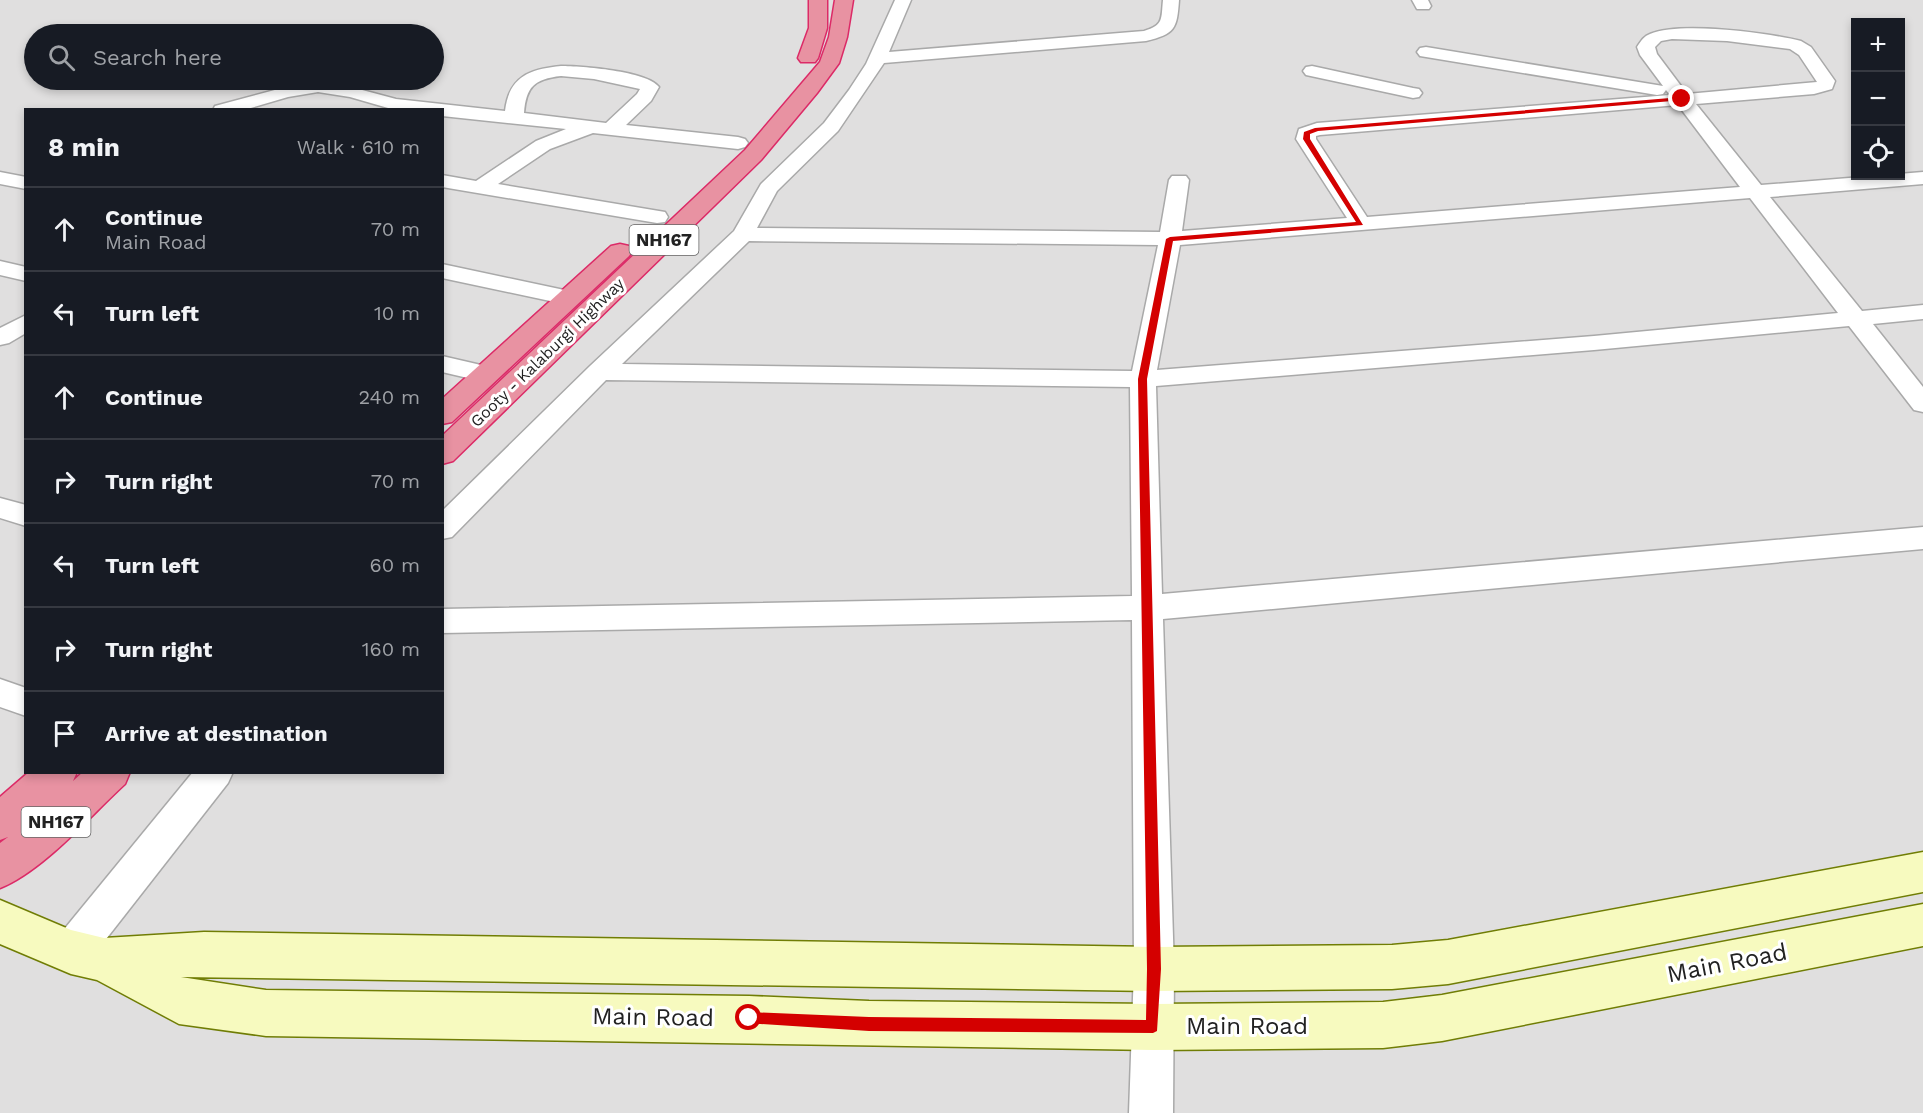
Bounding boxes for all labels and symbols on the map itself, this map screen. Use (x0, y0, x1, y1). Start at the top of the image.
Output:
route end (1668, 85, 1694, 111)
road number: NH167 (630, 225, 698, 255)
street label: Gooty - Kalaburgi Highway (467, 273, 629, 431)
road number: NH167 (22, 807, 90, 837)
street label: Main Road (1664, 938, 1790, 988)
street label: Main Road (592, 1002, 714, 1032)
route start (735, 1004, 761, 1030)
street label: Main Road (1186, 1012, 1308, 1040)

